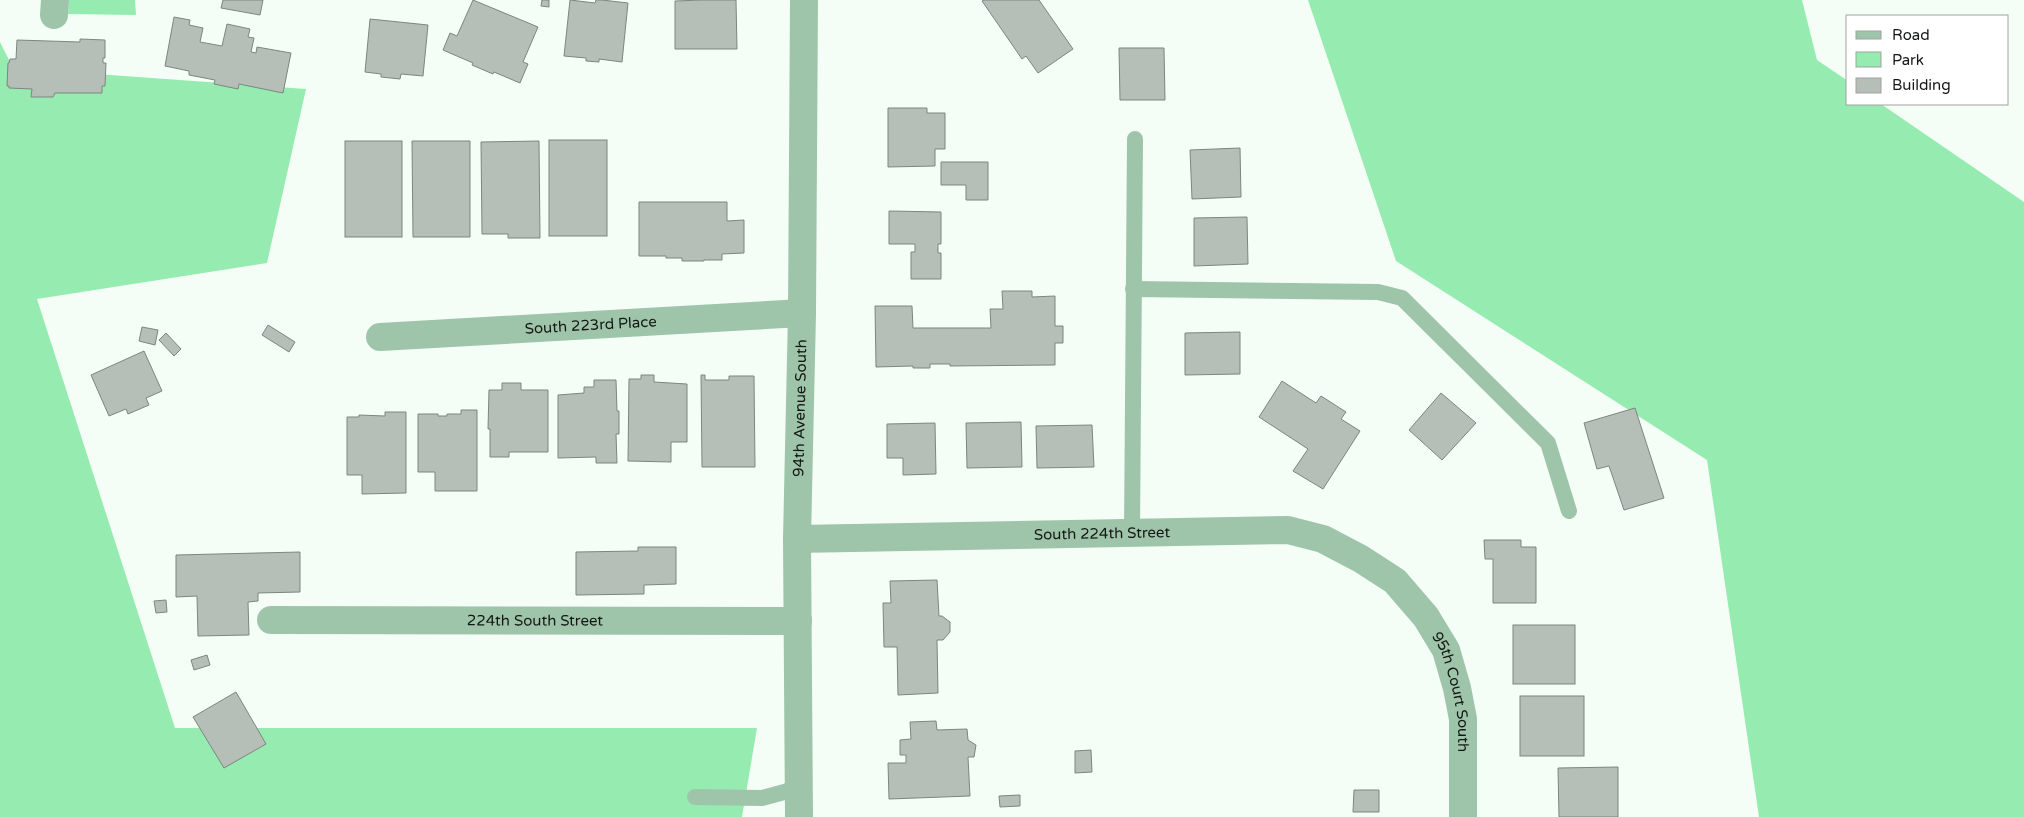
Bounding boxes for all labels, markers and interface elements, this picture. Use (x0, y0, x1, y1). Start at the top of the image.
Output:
legend (1846, 15, 2009, 105)
text: Road (1892, 26, 1930, 44)
text: Park (1892, 51, 1924, 69)
text: Building (1892, 76, 1951, 94)
street label: South 223rd Place (524, 312, 657, 338)
street label: 94th Avenue South (789, 339, 810, 477)
street label: South 224th Street (1034, 523, 1171, 544)
street label: 224th South Street (467, 611, 603, 630)
street label: 95th Court South (1428, 629, 1472, 752)

